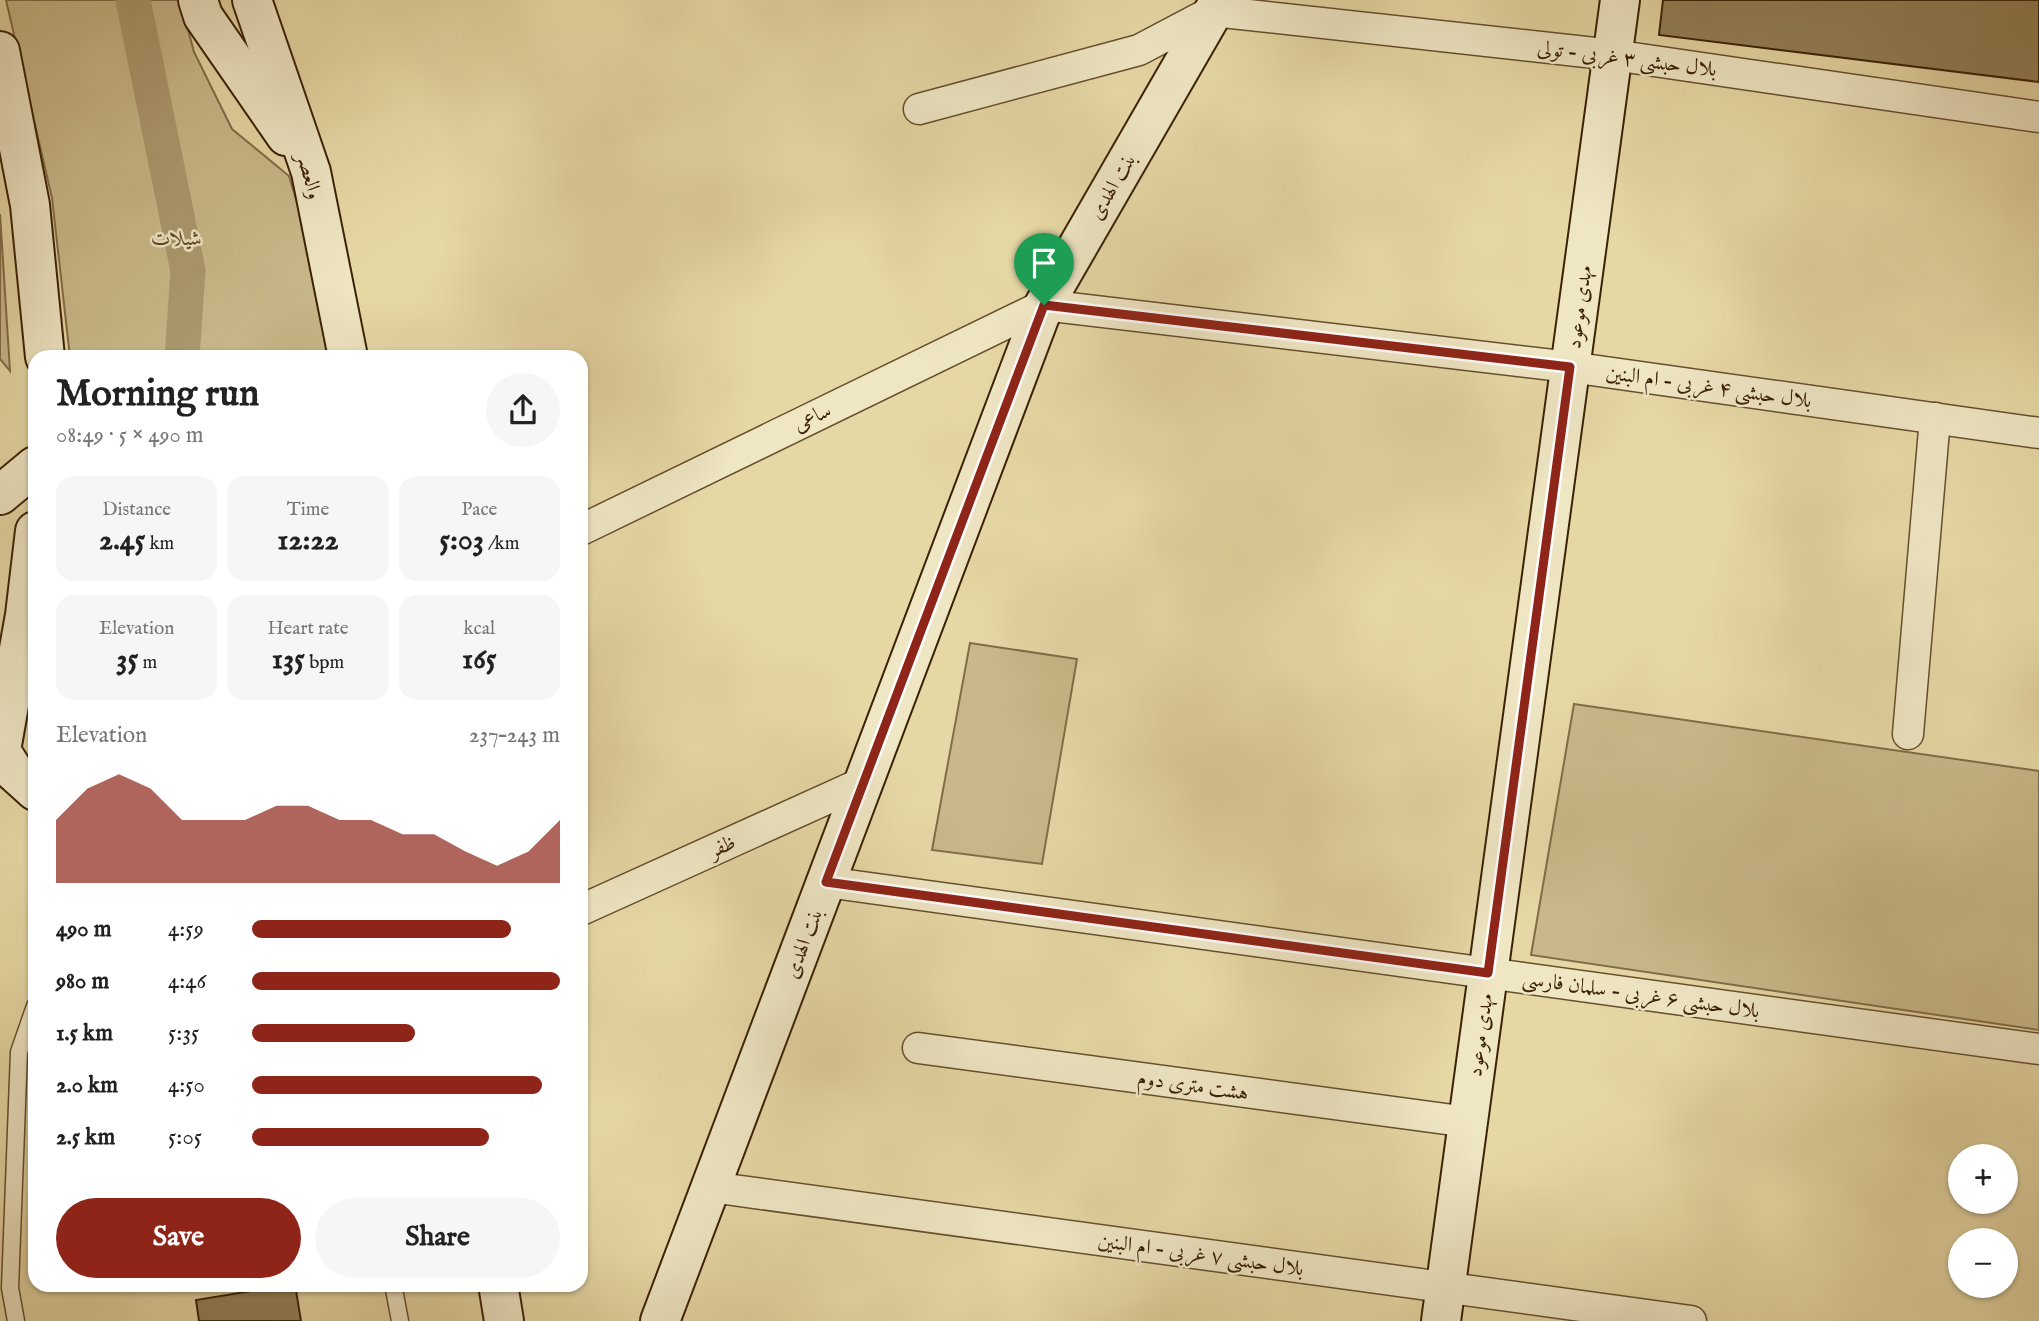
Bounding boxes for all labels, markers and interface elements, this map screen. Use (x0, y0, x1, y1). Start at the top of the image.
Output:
street label: بلال حبشی ۳ غربی - تولی (1535, 35, 1718, 84)
street label: والعصر (289, 148, 328, 202)
street label: بنت الهدی (1083, 148, 1143, 225)
park label: شیلات (151, 226, 203, 253)
pin (1014, 233, 1074, 305)
icon: arrive (1025, 244, 1063, 282)
street label: مهدی موعود (1561, 264, 1600, 351)
street label: بلال حبشی ۴ غربی - ام البنین (1604, 360, 1813, 418)
text: Morning run (56, 371, 259, 419)
button: share (486, 373, 560, 447)
street label: ساعی (789, 398, 836, 439)
text: 08:49 · 5 × 490 m (56, 421, 204, 450)
text: Distance (102, 498, 171, 522)
text: Time (287, 498, 329, 522)
text: Pace (461, 498, 497, 522)
text: 2.45 (99, 522, 145, 560)
text: 12:22 (277, 522, 339, 560)
text: 5:03 (439, 522, 484, 560)
text: km (145, 532, 174, 556)
text: /km (484, 532, 519, 556)
text: Elevation (99, 617, 174, 641)
text: Heart rate (267, 617, 349, 641)
text: kcal (463, 617, 495, 641)
text: 35 (116, 641, 138, 679)
text: 135 (272, 641, 305, 679)
text: 165 (462, 641, 497, 679)
text: m (138, 651, 157, 675)
text: bpm (305, 651, 344, 675)
text: Elevation (56, 721, 147, 750)
text: 237–243 m (469, 721, 560, 750)
street label: ظفر (703, 830, 740, 866)
street label: بنت الهدی (779, 904, 830, 983)
text: 490 m (56, 915, 111, 944)
text: 4:59 (168, 915, 204, 944)
street label: بلال حبشی ۶ غربی - سلمان فارسی (1520, 965, 1761, 1026)
text: 980 m (56, 967, 109, 996)
text: 4:46 (168, 967, 206, 996)
street label: مهدی موعود (1462, 992, 1501, 1079)
text: 1.5 km (56, 1019, 113, 1048)
text: 5:35 (168, 1019, 199, 1048)
street label: هشت متری دوم (1135, 1065, 1250, 1111)
text: 2.0 km (56, 1071, 118, 1100)
text: 4:50 (168, 1071, 205, 1100)
text: 2.5 km (56, 1123, 115, 1152)
text: 5:05 (168, 1123, 202, 1152)
map controls (1948, 1144, 2018, 1298)
button: + (1948, 1144, 2018, 1214)
button: Save (56, 1198, 301, 1278)
button: Share (315, 1198, 560, 1278)
street label: بلال حبشی ۷ غربی - ام البنین (1096, 1228, 1305, 1286)
button: − (1948, 1228, 2018, 1298)

